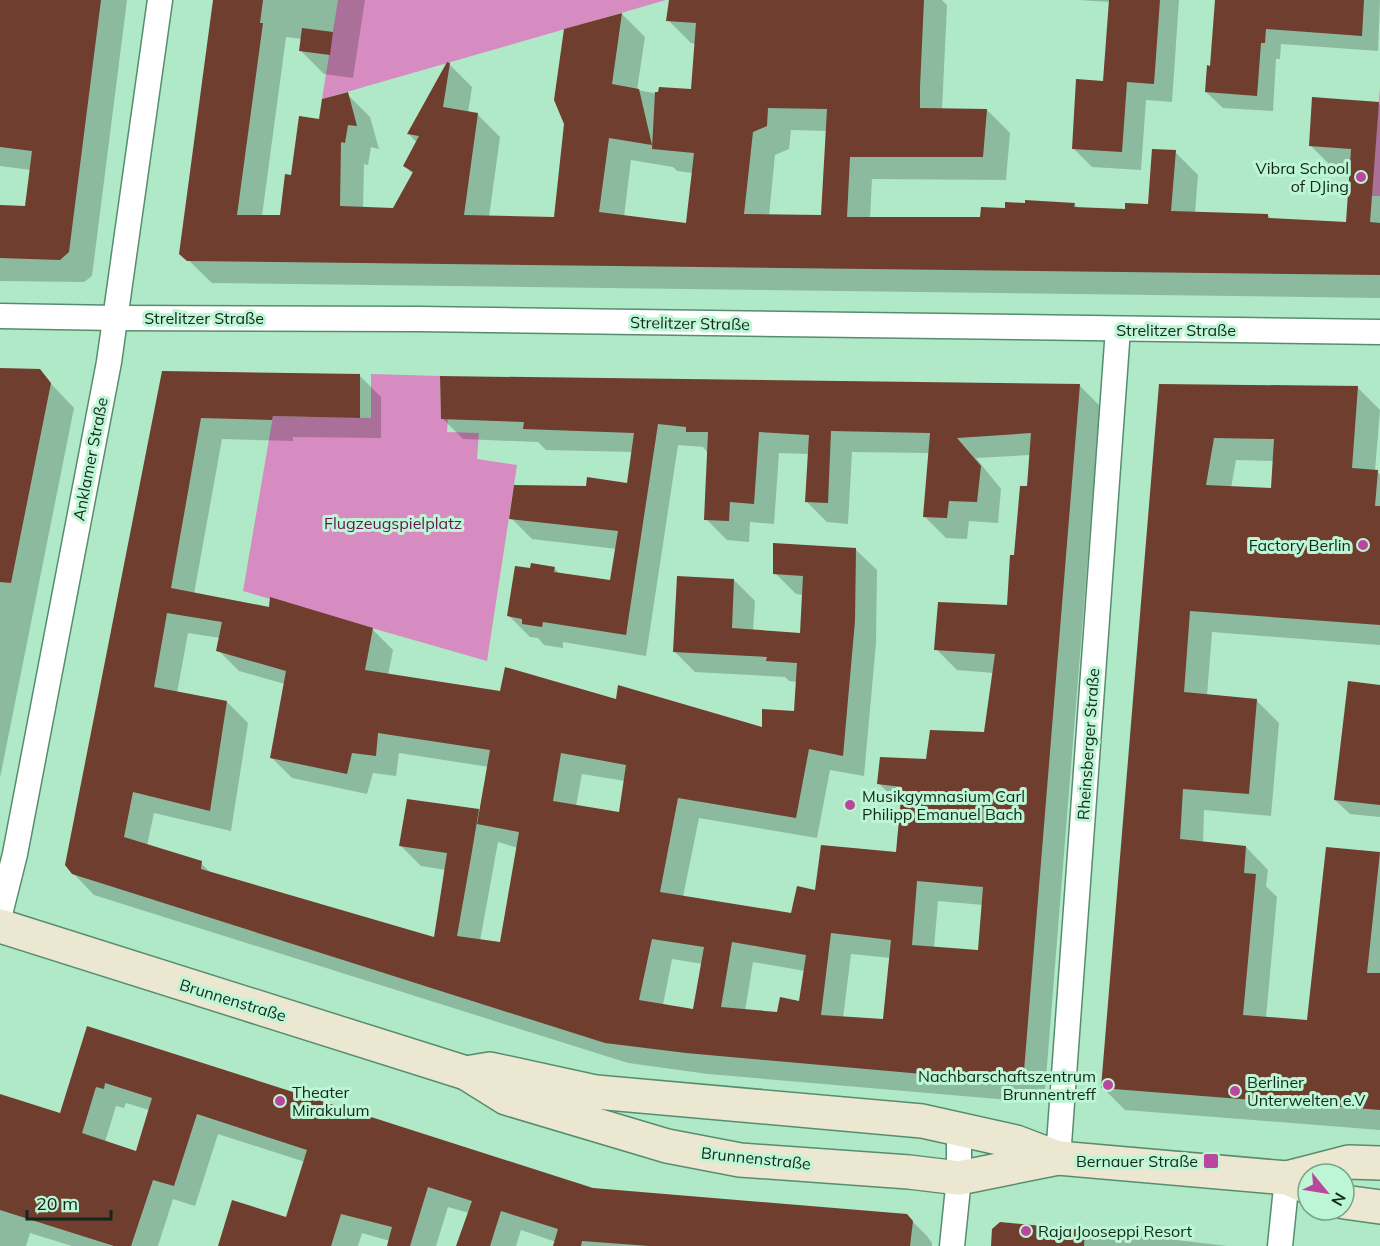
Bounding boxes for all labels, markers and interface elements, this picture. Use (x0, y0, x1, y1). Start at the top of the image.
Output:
place label: Vibra School of DJing (1256, 158, 1349, 196)
marker: Vibra School of DJing (1354, 170, 1368, 184)
street label: Strelitzer Straße (144, 308, 264, 328)
street label: Strelitzer Straße (630, 312, 750, 334)
street label: Strelitzer Straße (1116, 320, 1236, 340)
street label: Anklamer Straße (68, 396, 112, 522)
park label: Flugzeugspielplatz (324, 513, 462, 533)
place label: Factory Berlin (1249, 535, 1351, 555)
marker: Factory Berlin (1356, 538, 1370, 552)
street label: Rheinsberger Straße (1073, 667, 1103, 821)
place label: Musikgymnasium Carl Philipp Emanuel Bach (862, 786, 1025, 824)
marker: Musikgymnasium Carl Philipp Emanuel Bach (843, 798, 857, 812)
street label: Brunnenstraße (177, 974, 289, 1026)
place label: Nachbarschaftszentrum Brunnentreff (918, 1066, 1097, 1104)
place label: Berliner Unterwelten e.V (1247, 1072, 1366, 1110)
marker: Nachbarschaftszentrum Brunnentreff (1101, 1078, 1115, 1092)
place label: Theater Mirakulum (292, 1082, 369, 1120)
marker: Berliner Unterwelten e.V (1228, 1084, 1242, 1098)
marker: Theater Mirakulum (273, 1094, 287, 1108)
street label: Brunnenstraße (700, 1142, 812, 1174)
place label: Bernauer Straße (1076, 1151, 1198, 1171)
marker: Bernauer Straße (1202, 1152, 1220, 1170)
north arrow (1296, 1162, 1356, 1222)
scale bar (27, 1183, 111, 1221)
text: N (1327, 1189, 1351, 1210)
text: 20 m (36, 1192, 78, 1215)
place label: Raja Jooseppi Resort (1038, 1221, 1192, 1241)
marker: Raja Jooseppi Resort (1019, 1224, 1033, 1238)

